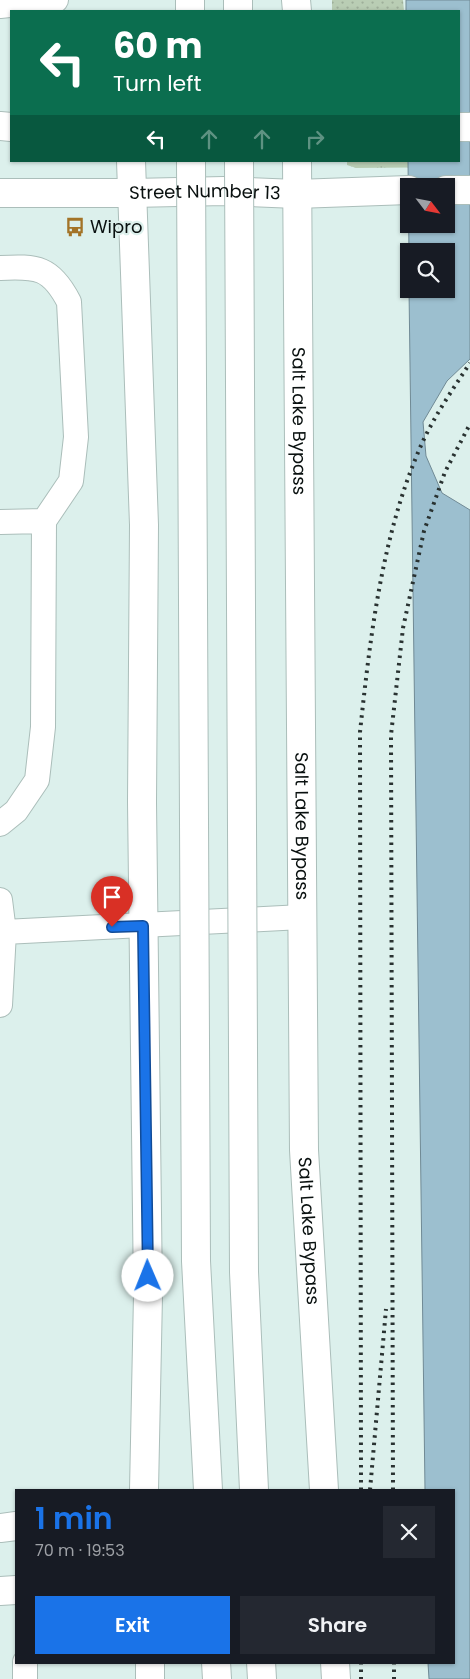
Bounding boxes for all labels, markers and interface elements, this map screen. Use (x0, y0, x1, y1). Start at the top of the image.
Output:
text: 60 m (113, 21, 203, 70)
icon: left (30, 30, 95, 95)
text: Turn left (113, 68, 201, 99)
icon: left (142, 125, 170, 153)
icon: ahead (195, 125, 223, 153)
icon: ahead (248, 125, 276, 153)
icon: right (301, 125, 329, 153)
street label: Street Number 13 (129, 178, 281, 205)
north arrow (400, 178, 455, 232)
map controls (400, 178, 455, 298)
place label: Wipro (90, 214, 142, 239)
bus stop icon: Wipro (64, 216, 86, 238)
button: search (400, 243, 455, 298)
street label: Salt Lake Bypass (286, 347, 312, 495)
street label: Salt Lake Bypass (289, 752, 315, 900)
pin (91, 876, 133, 927)
icon: arrive (98, 883, 126, 911)
street label: Salt Lake Bypass (292, 1156, 326, 1305)
position arrow (121, 1249, 173, 1301)
text: 1 min (35, 1497, 113, 1540)
button: close (383, 1506, 435, 1558)
text: 70 m · 19:53 (35, 1539, 125, 1562)
button: Exit (35, 1596, 230, 1654)
button: Share (240, 1596, 435, 1654)

